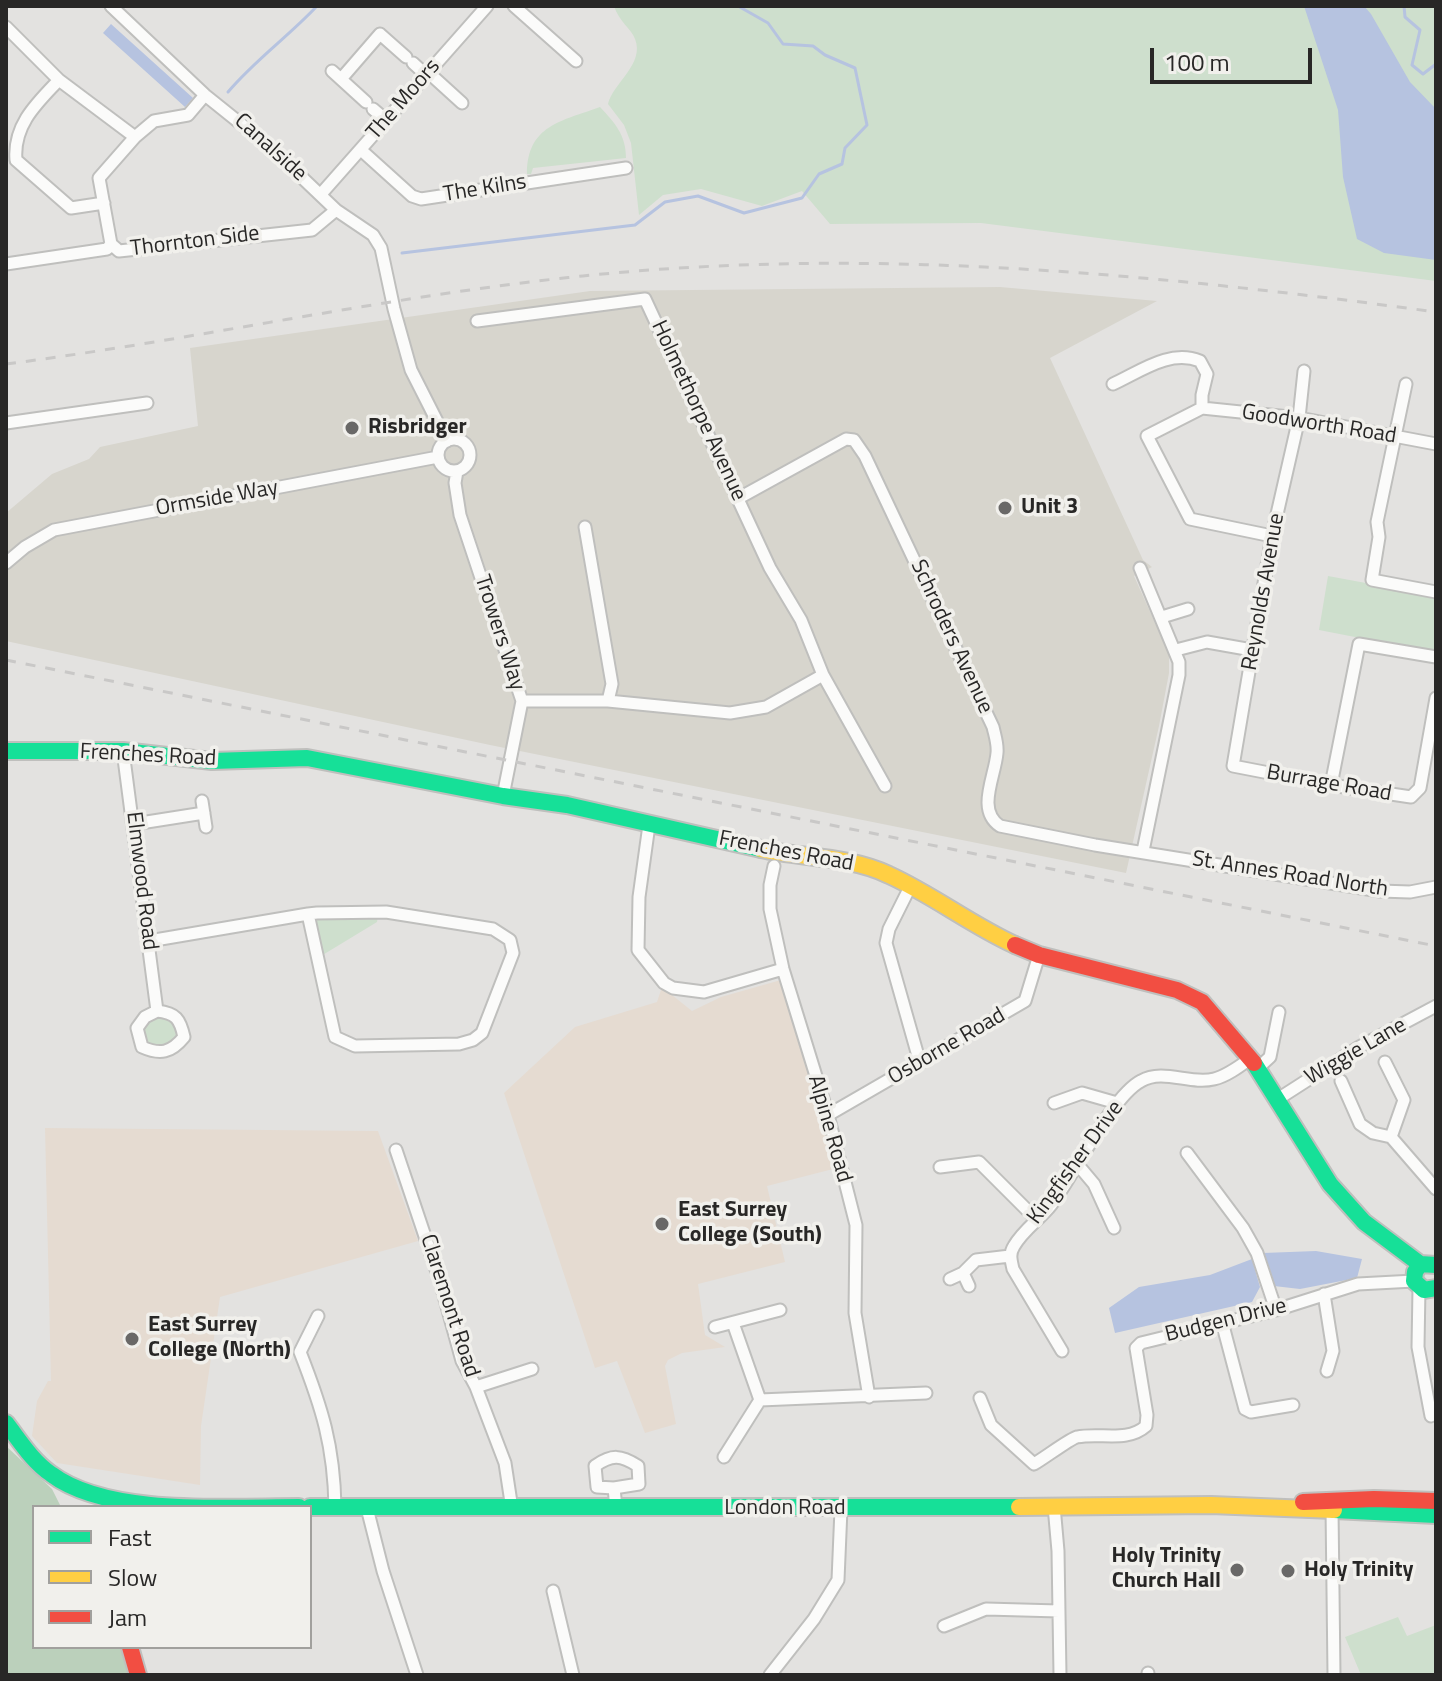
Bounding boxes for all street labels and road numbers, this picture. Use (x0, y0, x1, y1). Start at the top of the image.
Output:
street label: The Moors (362, 54, 446, 146)
street label: Canalside (228, 109, 312, 187)
street label: The Kilns (442, 169, 528, 209)
street label: Thornton Side (129, 221, 261, 263)
street label: Holmethorpe Avenue (645, 317, 751, 505)
street label: Goodworth Road (1240, 400, 1398, 450)
street label: Ormside Way (154, 475, 280, 523)
street label: Reynolds Avenue (1237, 511, 1291, 673)
street label: Schroders Avenue (904, 556, 998, 718)
street label: Trowers Way (468, 572, 530, 694)
street label: Frenches Road (79, 739, 217, 773)
street label: Burrage Road (1264, 760, 1394, 808)
street label: Elmwood Road (119, 810, 163, 952)
street label: Frenches Road (716, 826, 856, 878)
street label: St. Annes Road North (1190, 846, 1390, 904)
street label: Osborne Road (884, 1003, 1010, 1091)
street label: Wiggie Lane (1301, 1013, 1411, 1091)
street label: Alpine Road (801, 1072, 857, 1186)
street label: Kingfisher Drive (1022, 1096, 1130, 1230)
street label: Claremont Road (413, 1231, 485, 1381)
street label: Budgen Drive (1163, 1293, 1289, 1349)
street label: London Road (724, 1496, 846, 1522)

